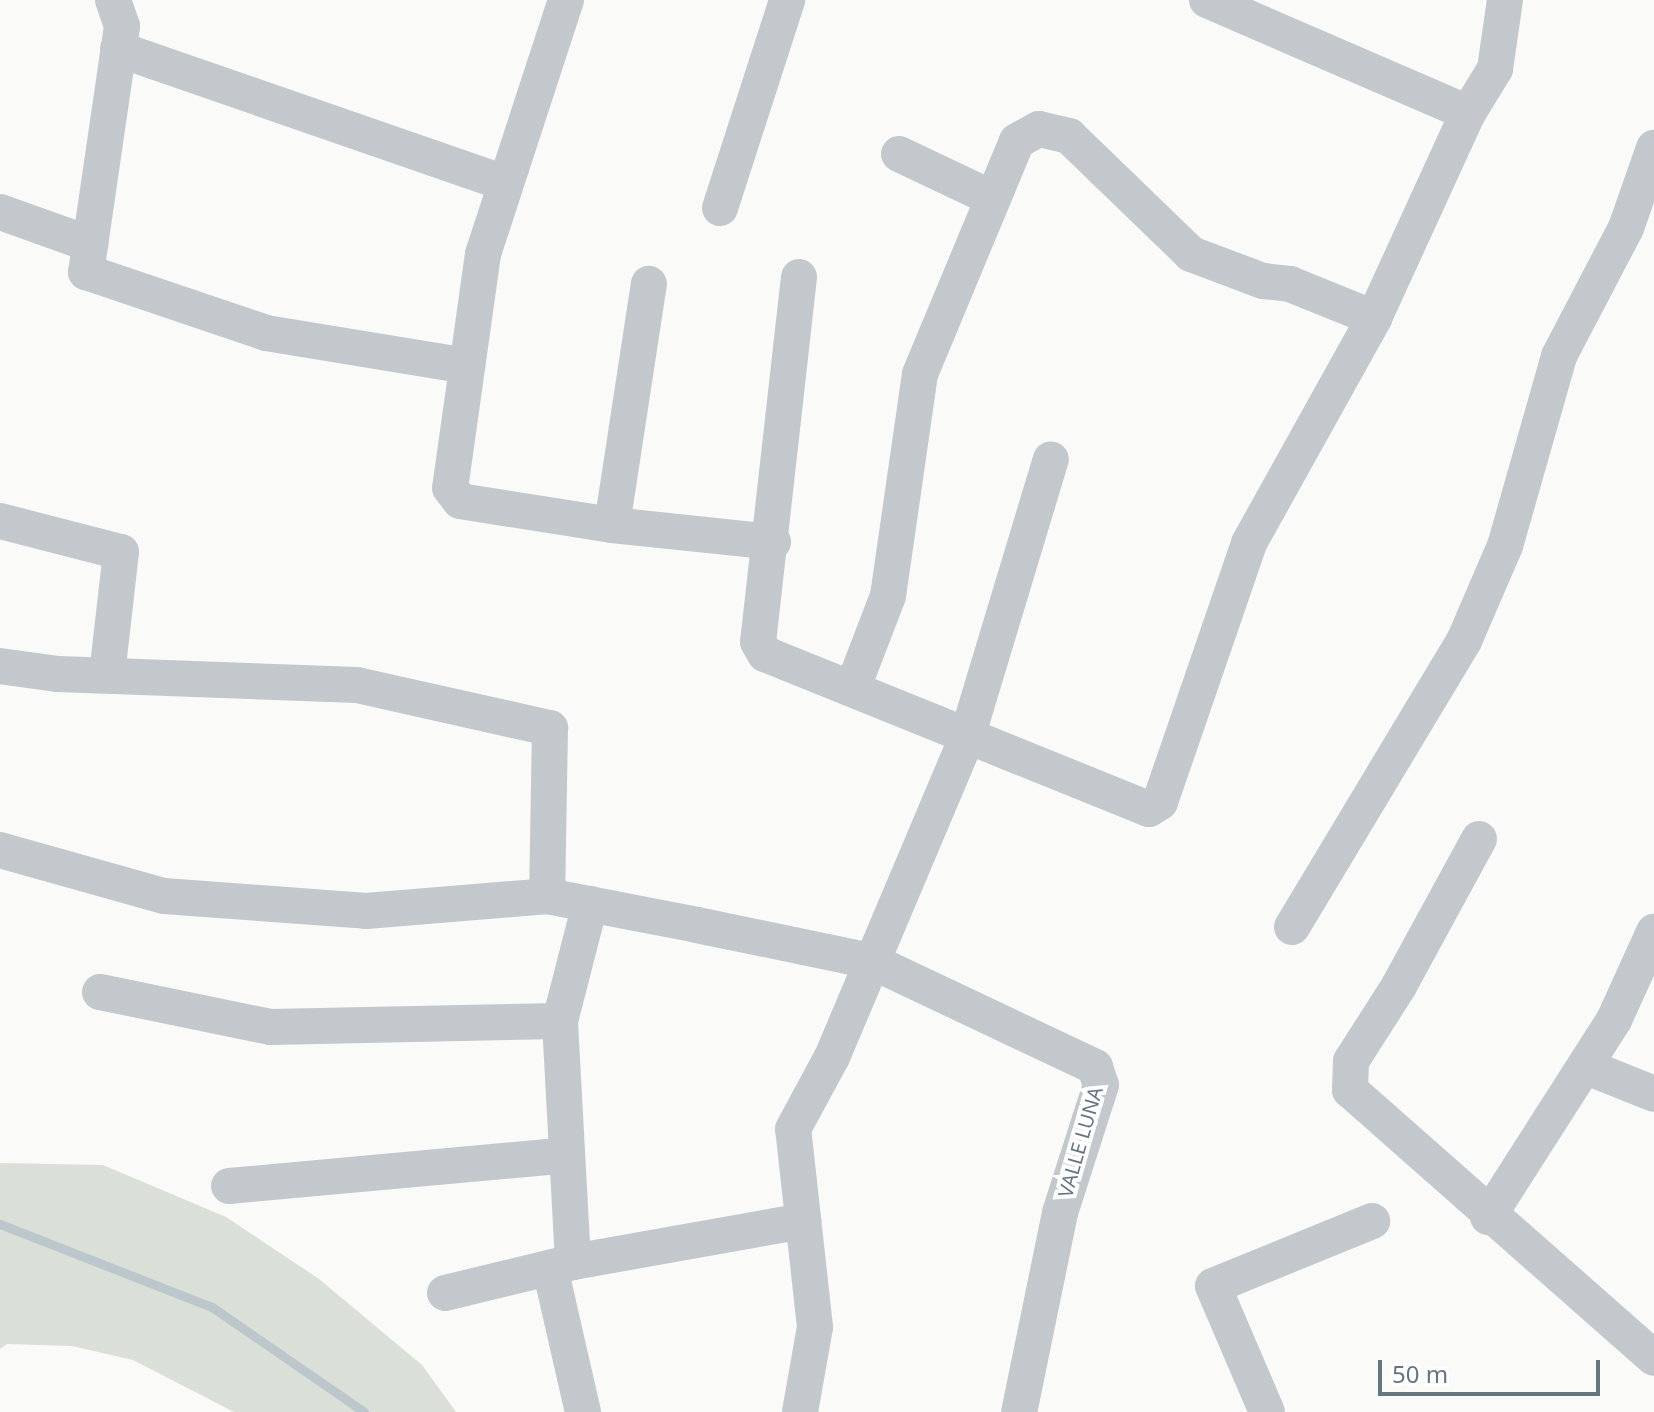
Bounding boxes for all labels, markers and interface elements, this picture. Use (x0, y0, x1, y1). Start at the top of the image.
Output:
street label: VALLE LUNA (1053, 1084, 1107, 1200)
scale bar (1382, 1344, 1604, 1394)
text: 50 m (1392, 1357, 1448, 1390)

